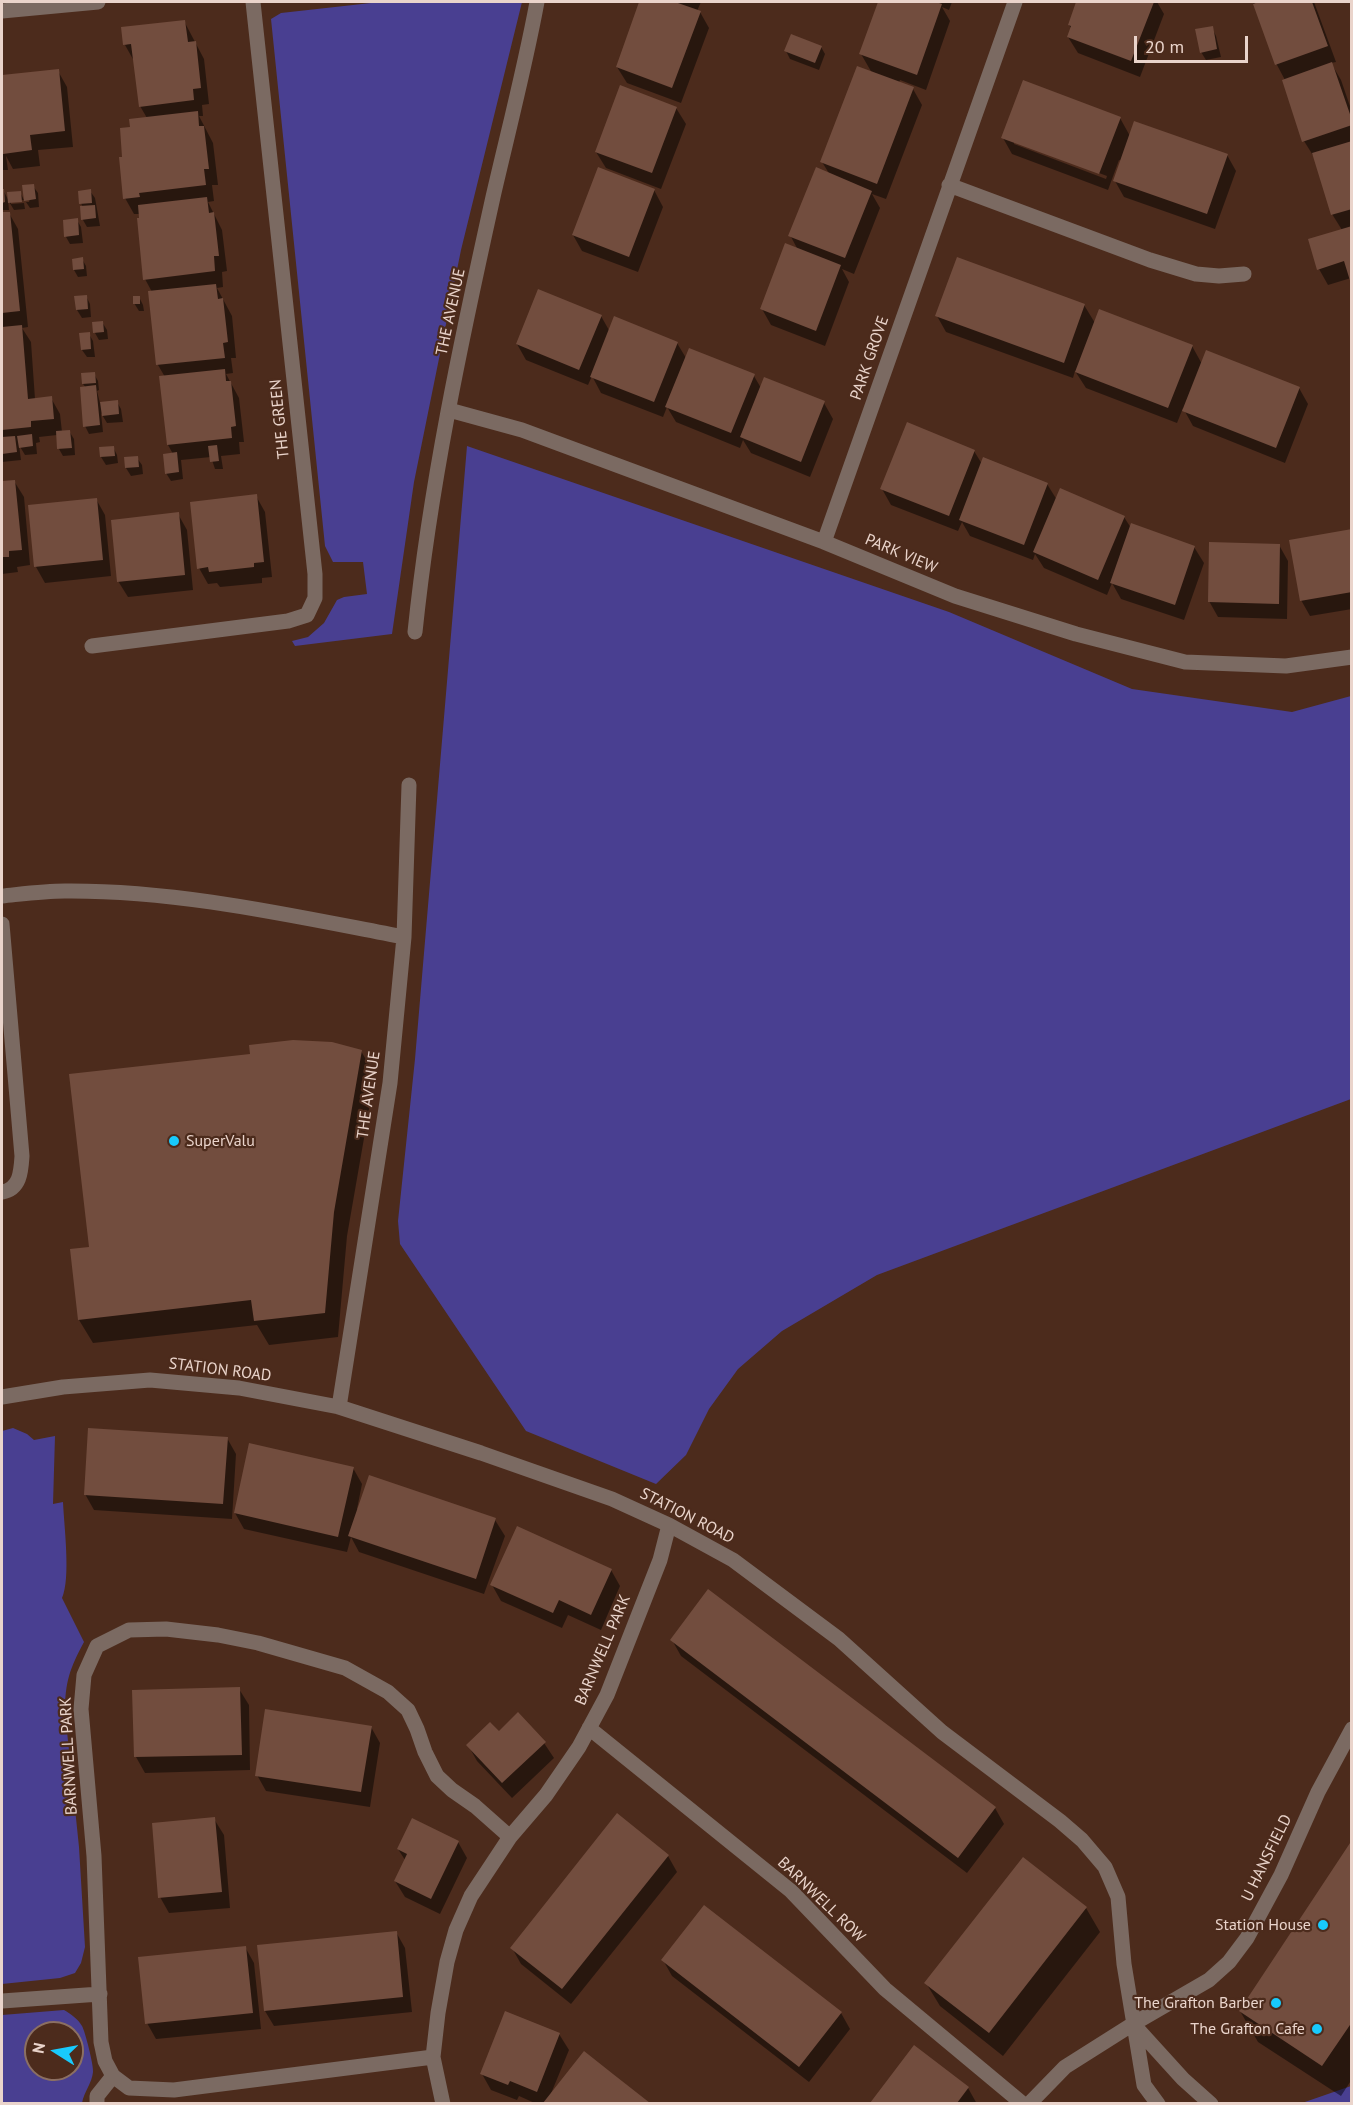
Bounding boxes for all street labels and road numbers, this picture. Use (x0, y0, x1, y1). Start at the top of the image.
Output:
street label: THE AVENUE (432, 267, 470, 357)
street label: PARK GROVE (847, 313, 893, 403)
street label: THE GREEN (266, 378, 294, 460)
street label: PARK VIEW (862, 530, 940, 578)
street label: THE AVENUE (353, 1050, 385, 1140)
street label: STATION ROAD (168, 1354, 272, 1386)
street label: STATION ROAD (637, 1484, 737, 1548)
street label: BARNWELL PARK (571, 1592, 635, 1708)
street label: BARNWELL PARK (56, 1696, 82, 1816)
street label: U HANSFIELD (1238, 1811, 1296, 1905)
street label: BARNWELL ROW (773, 1853, 869, 1947)

